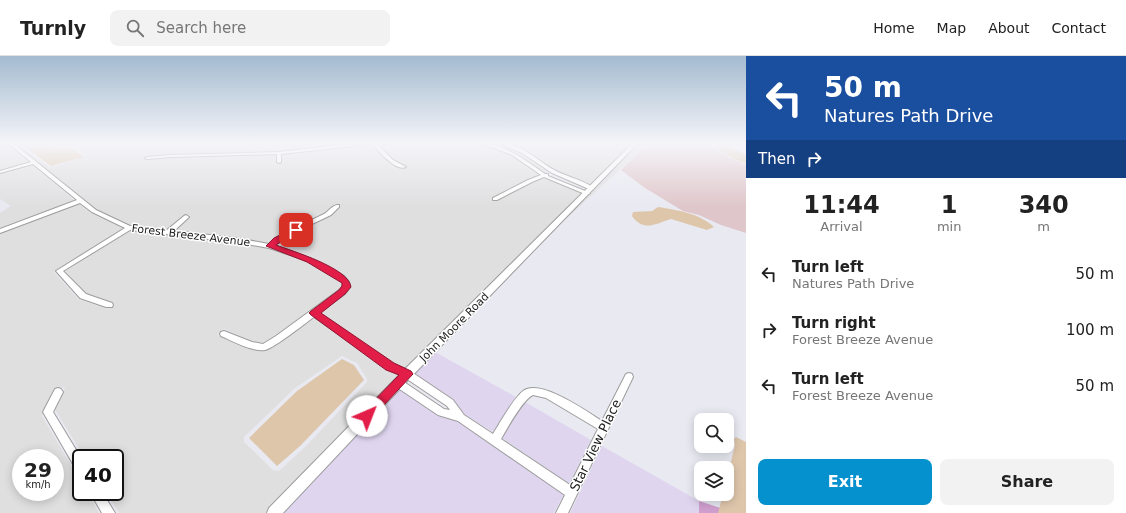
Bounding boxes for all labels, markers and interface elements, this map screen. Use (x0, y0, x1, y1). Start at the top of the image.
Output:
search box (110, 10, 390, 46)
text: Turnly (20, 17, 86, 39)
icon: search (124, 17, 146, 39)
text: Search here (156, 19, 246, 37)
text: Home (873, 20, 915, 36)
text: Map (937, 20, 966, 36)
text: About (988, 20, 1030, 36)
text: Contact (1052, 20, 1106, 36)
text: 50 m (824, 71, 902, 104)
icon: left (758, 72, 810, 124)
text: Natures Path Drive (824, 105, 993, 126)
icon: right (803, 148, 825, 170)
text: Then (758, 150, 795, 168)
text: 11:44 (803, 191, 880, 219)
text: 1 (941, 191, 957, 219)
text: 340 (1019, 191, 1069, 219)
pin (279, 213, 313, 247)
icon: arrive (285, 219, 307, 241)
text: Arrival (820, 219, 863, 234)
text: min (937, 219, 961, 234)
text: m (1037, 219, 1050, 234)
street label: Forest Breeze Avenue (131, 222, 251, 249)
text: Turn left (792, 258, 864, 276)
icon: left (758, 263, 780, 285)
text: 50 m (1076, 265, 1114, 283)
text: Natures Path Drive (792, 276, 914, 291)
street label: John Moore Road (416, 290, 492, 365)
text: Turn right (792, 314, 876, 332)
icon: right (758, 319, 780, 341)
text: 100 m (1066, 321, 1114, 339)
text: Forest Breeze Avenue (792, 332, 933, 347)
text: Turn left (792, 370, 864, 388)
icon: left (758, 375, 780, 397)
text: 50 m (1076, 377, 1114, 395)
text: Forest Breeze Avenue (792, 388, 933, 403)
position arrow (346, 395, 388, 437)
street label: Star View Place (567, 397, 624, 494)
map controls (694, 413, 734, 501)
button: search (694, 413, 734, 453)
speed limit sign: 40 (72, 449, 124, 501)
text: 29 (24, 458, 52, 482)
button: Exit (758, 459, 932, 505)
button: Share (940, 459, 1114, 505)
button: layers (694, 461, 734, 501)
text: km/h (25, 479, 51, 490)

